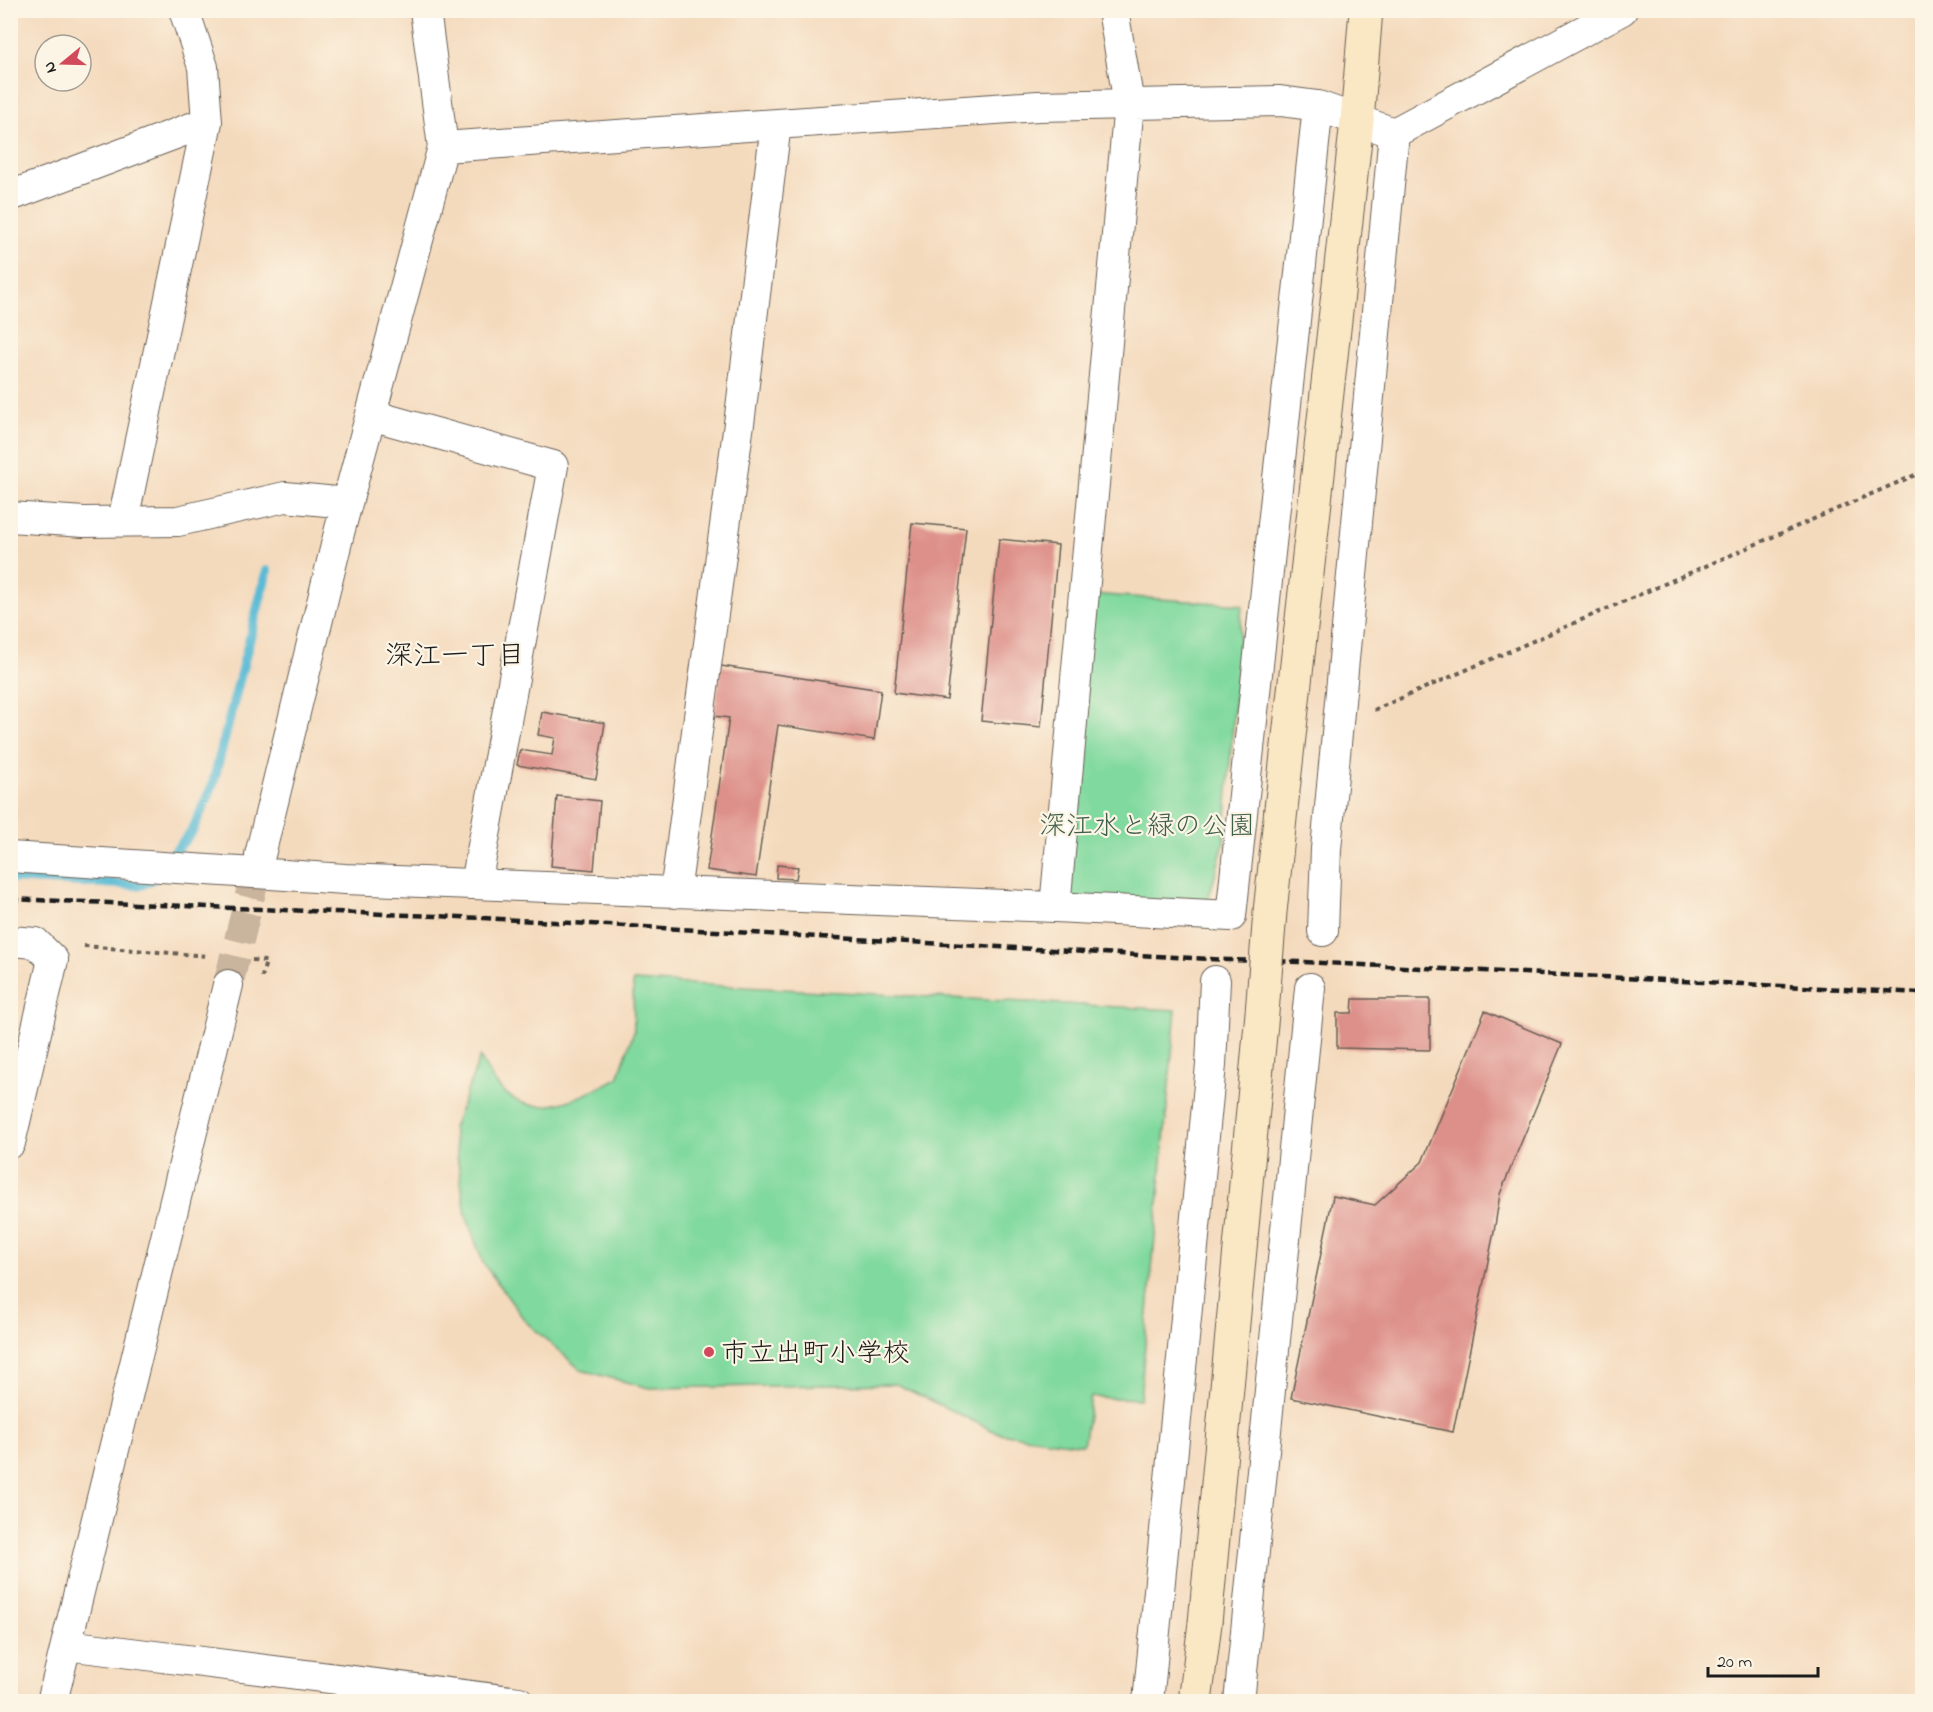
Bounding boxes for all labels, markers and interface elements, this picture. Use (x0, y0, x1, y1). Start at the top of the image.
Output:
north arrow (33, 33, 93, 93)
text: N (38, 58, 64, 76)
district label: 深江一丁目 (385, 637, 525, 678)
park label: 深江水と緑の公園 (1039, 808, 1255, 847)
place label: 市立出町小学校 (721, 1335, 910, 1374)
marker: 市立出町小学校 (702, 1345, 716, 1359)
scale bar (1708, 1640, 1818, 1678)
text: 20 m (1717, 1650, 1752, 1676)

